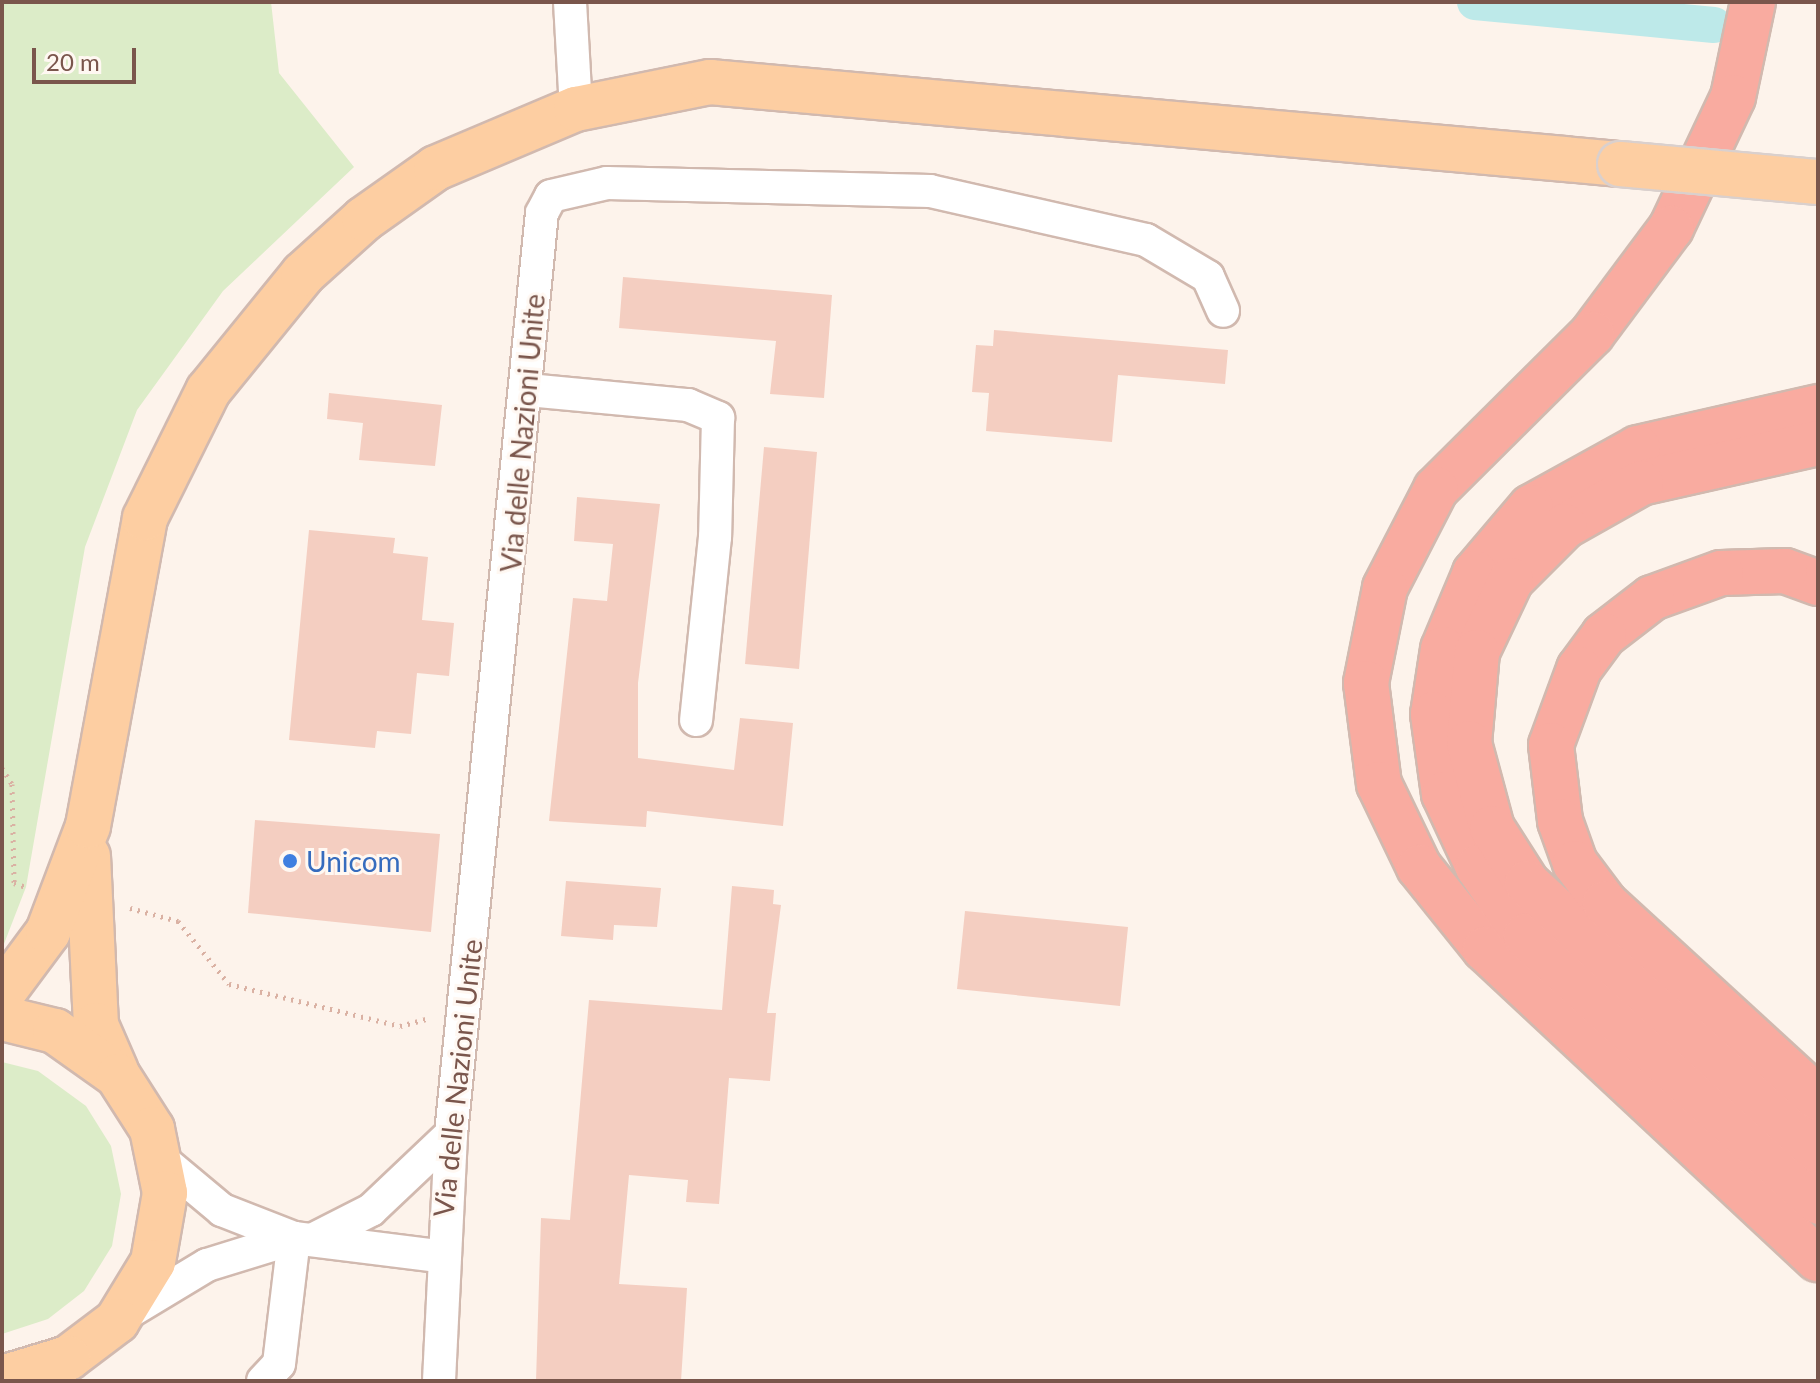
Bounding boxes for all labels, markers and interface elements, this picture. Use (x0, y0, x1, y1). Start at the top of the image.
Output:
scale bar (36, 32, 140, 82)
text: 20 m (46, 47, 100, 76)
street label: Via delle Nazioni Unite (493, 292, 551, 574)
place label: Unicom (306, 844, 401, 878)
marker: Unicom (281, 852, 299, 870)
street label: Via delle Nazioni Unite (426, 937, 488, 1219)

